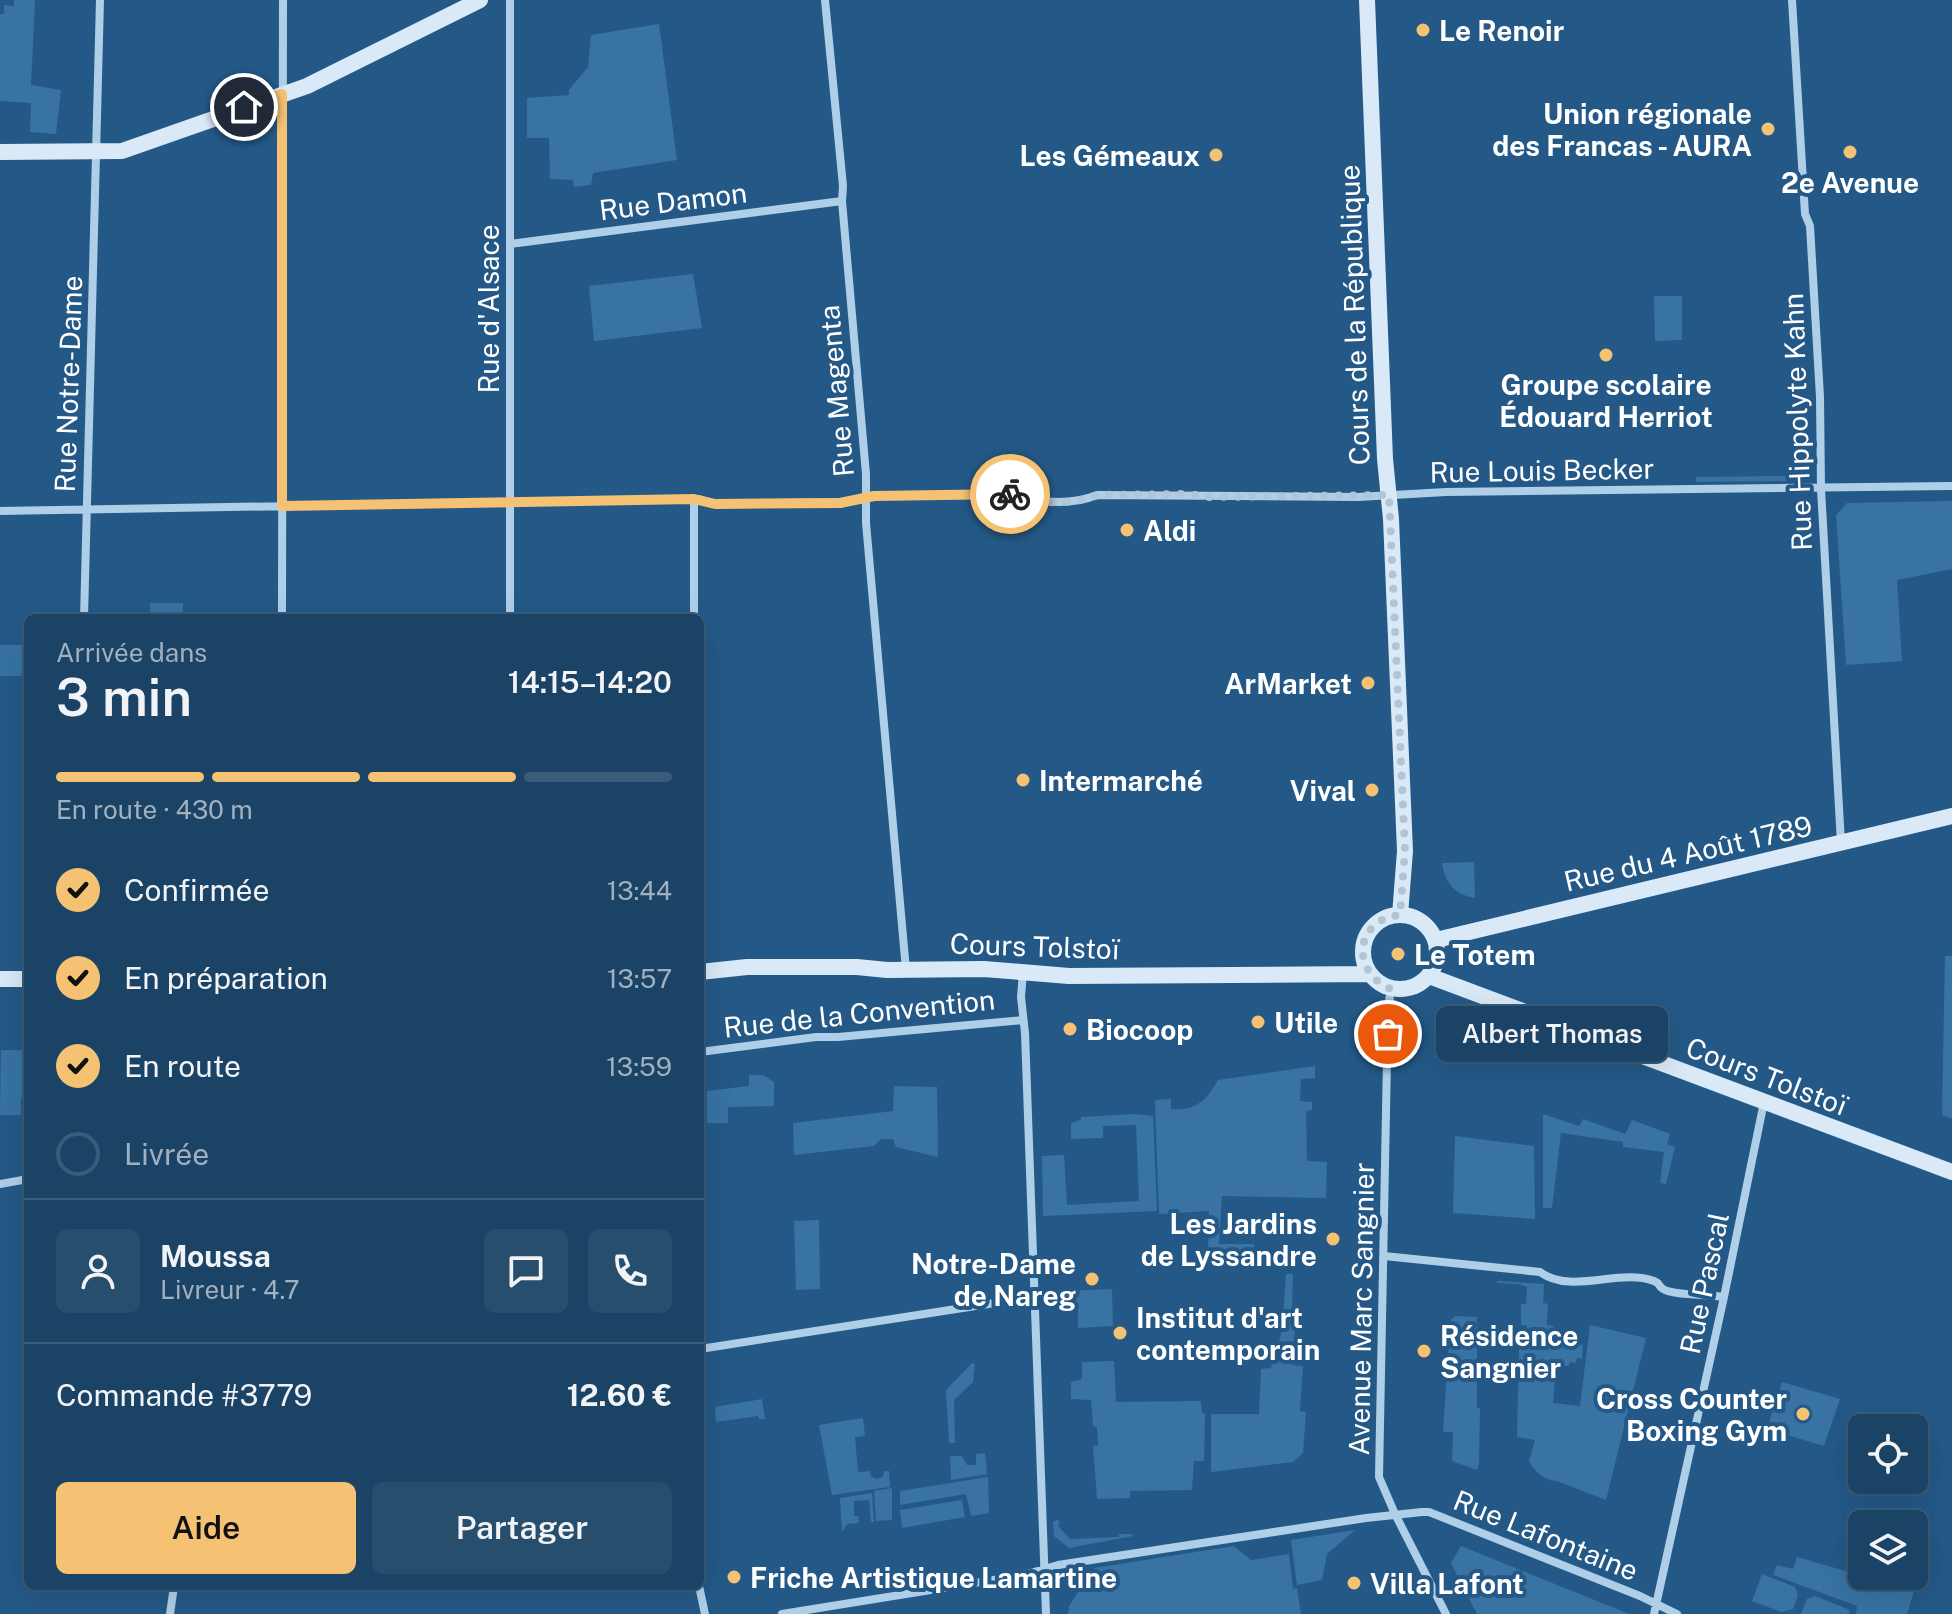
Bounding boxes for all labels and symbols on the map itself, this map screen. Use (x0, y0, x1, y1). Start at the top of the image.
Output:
place label: Le Renoir (1439, 14, 1564, 47)
marker: Le Renoir (1414, 21, 1432, 39)
pin (210, 73, 278, 141)
place label: Union régionale des Francas - AURA (1492, 97, 1752, 162)
marker: Union régionale des Francas - AURA (1759, 120, 1777, 138)
place label: Les Gémeaux (1020, 139, 1200, 172)
marker: 2e Avenue (1841, 143, 1859, 161)
marker: Les Gémeaux (1207, 146, 1225, 164)
street label: Cours de la République (1332, 164, 1376, 466)
place label: 2e Avenue (1781, 166, 1919, 199)
street label: Rue Damon (597, 176, 749, 226)
street label: Rue d'Alsace (472, 224, 505, 394)
street label: Rue Notre-Dame (48, 275, 88, 493)
street label: Rue Hippolyte Kahn (1776, 293, 1818, 551)
street label: Rue Magenta (812, 304, 860, 478)
marker: Groupe scolaire Édouard Herriot (1597, 346, 1615, 364)
place label: Groupe scolaire Édouard Herriot (1499, 368, 1713, 433)
street label: Rue Louis Becker (1429, 452, 1655, 488)
courier (970, 454, 1050, 534)
place label: Aldi (1143, 514, 1196, 547)
marker: Aldi (1118, 521, 1136, 539)
place label: ArMarket (1224, 667, 1352, 700)
marker: ArMarket (1359, 674, 1377, 692)
place label: Intermarché (1039, 764, 1203, 797)
marker: Intermarché (1014, 771, 1032, 789)
place label: Vival (1290, 774, 1356, 807)
marker: Vival (1363, 781, 1381, 799)
street label: Rue du 4 Août 1789 (1561, 808, 1815, 898)
street label: Cours Tolstoï (949, 927, 1121, 965)
place label: Le Totem (1414, 938, 1535, 971)
marker: Le Totem (1389, 945, 1407, 963)
street label: Rue de la Convention (722, 982, 996, 1044)
pin (1354, 1000, 1422, 1068)
place label: Utile (1274, 1006, 1338, 1039)
callout: Albert Thomas (1436, 1006, 1668, 1062)
place label: Biocoop (1086, 1013, 1193, 1046)
marker: Utile (1249, 1013, 1267, 1031)
marker: Biocoop (1061, 1020, 1079, 1038)
street label: Cours Tolstoï (1682, 1030, 1853, 1122)
street label: Avenue Marc Sangnier (1342, 1162, 1380, 1456)
place label: Les Jardins de Lyssandre (1141, 1207, 1317, 1272)
street label: Rue Pascal (1673, 1209, 1735, 1357)
marker: Les Jardins de Lyssandre (1324, 1230, 1342, 1248)
place label: Notre-Dame de Nareg (911, 1247, 1076, 1312)
marker: Notre-Dame de Nareg (1083, 1270, 1101, 1288)
place label: Institut d'art contemporain (1136, 1301, 1320, 1366)
place label: Résidence Sangnier (1440, 1319, 1579, 1384)
marker: Institut d'art contemporain (1111, 1324, 1129, 1342)
marker: Résidence Sangnier (1415, 1342, 1433, 1360)
place label: Cross Counter Boxing Gym (1596, 1382, 1787, 1447)
marker: Cross Counter Boxing Gym (1794, 1405, 1812, 1423)
street label: Rue Lafontaine (1449, 1483, 1643, 1587)
place label: Friche Artistique Lamartine (750, 1561, 1117, 1594)
place label: Villa Lafont (1370, 1567, 1524, 1600)
marker: Friche Artistique Lamartine (725, 1568, 743, 1586)
marker: Villa Lafont (1345, 1574, 1363, 1592)

